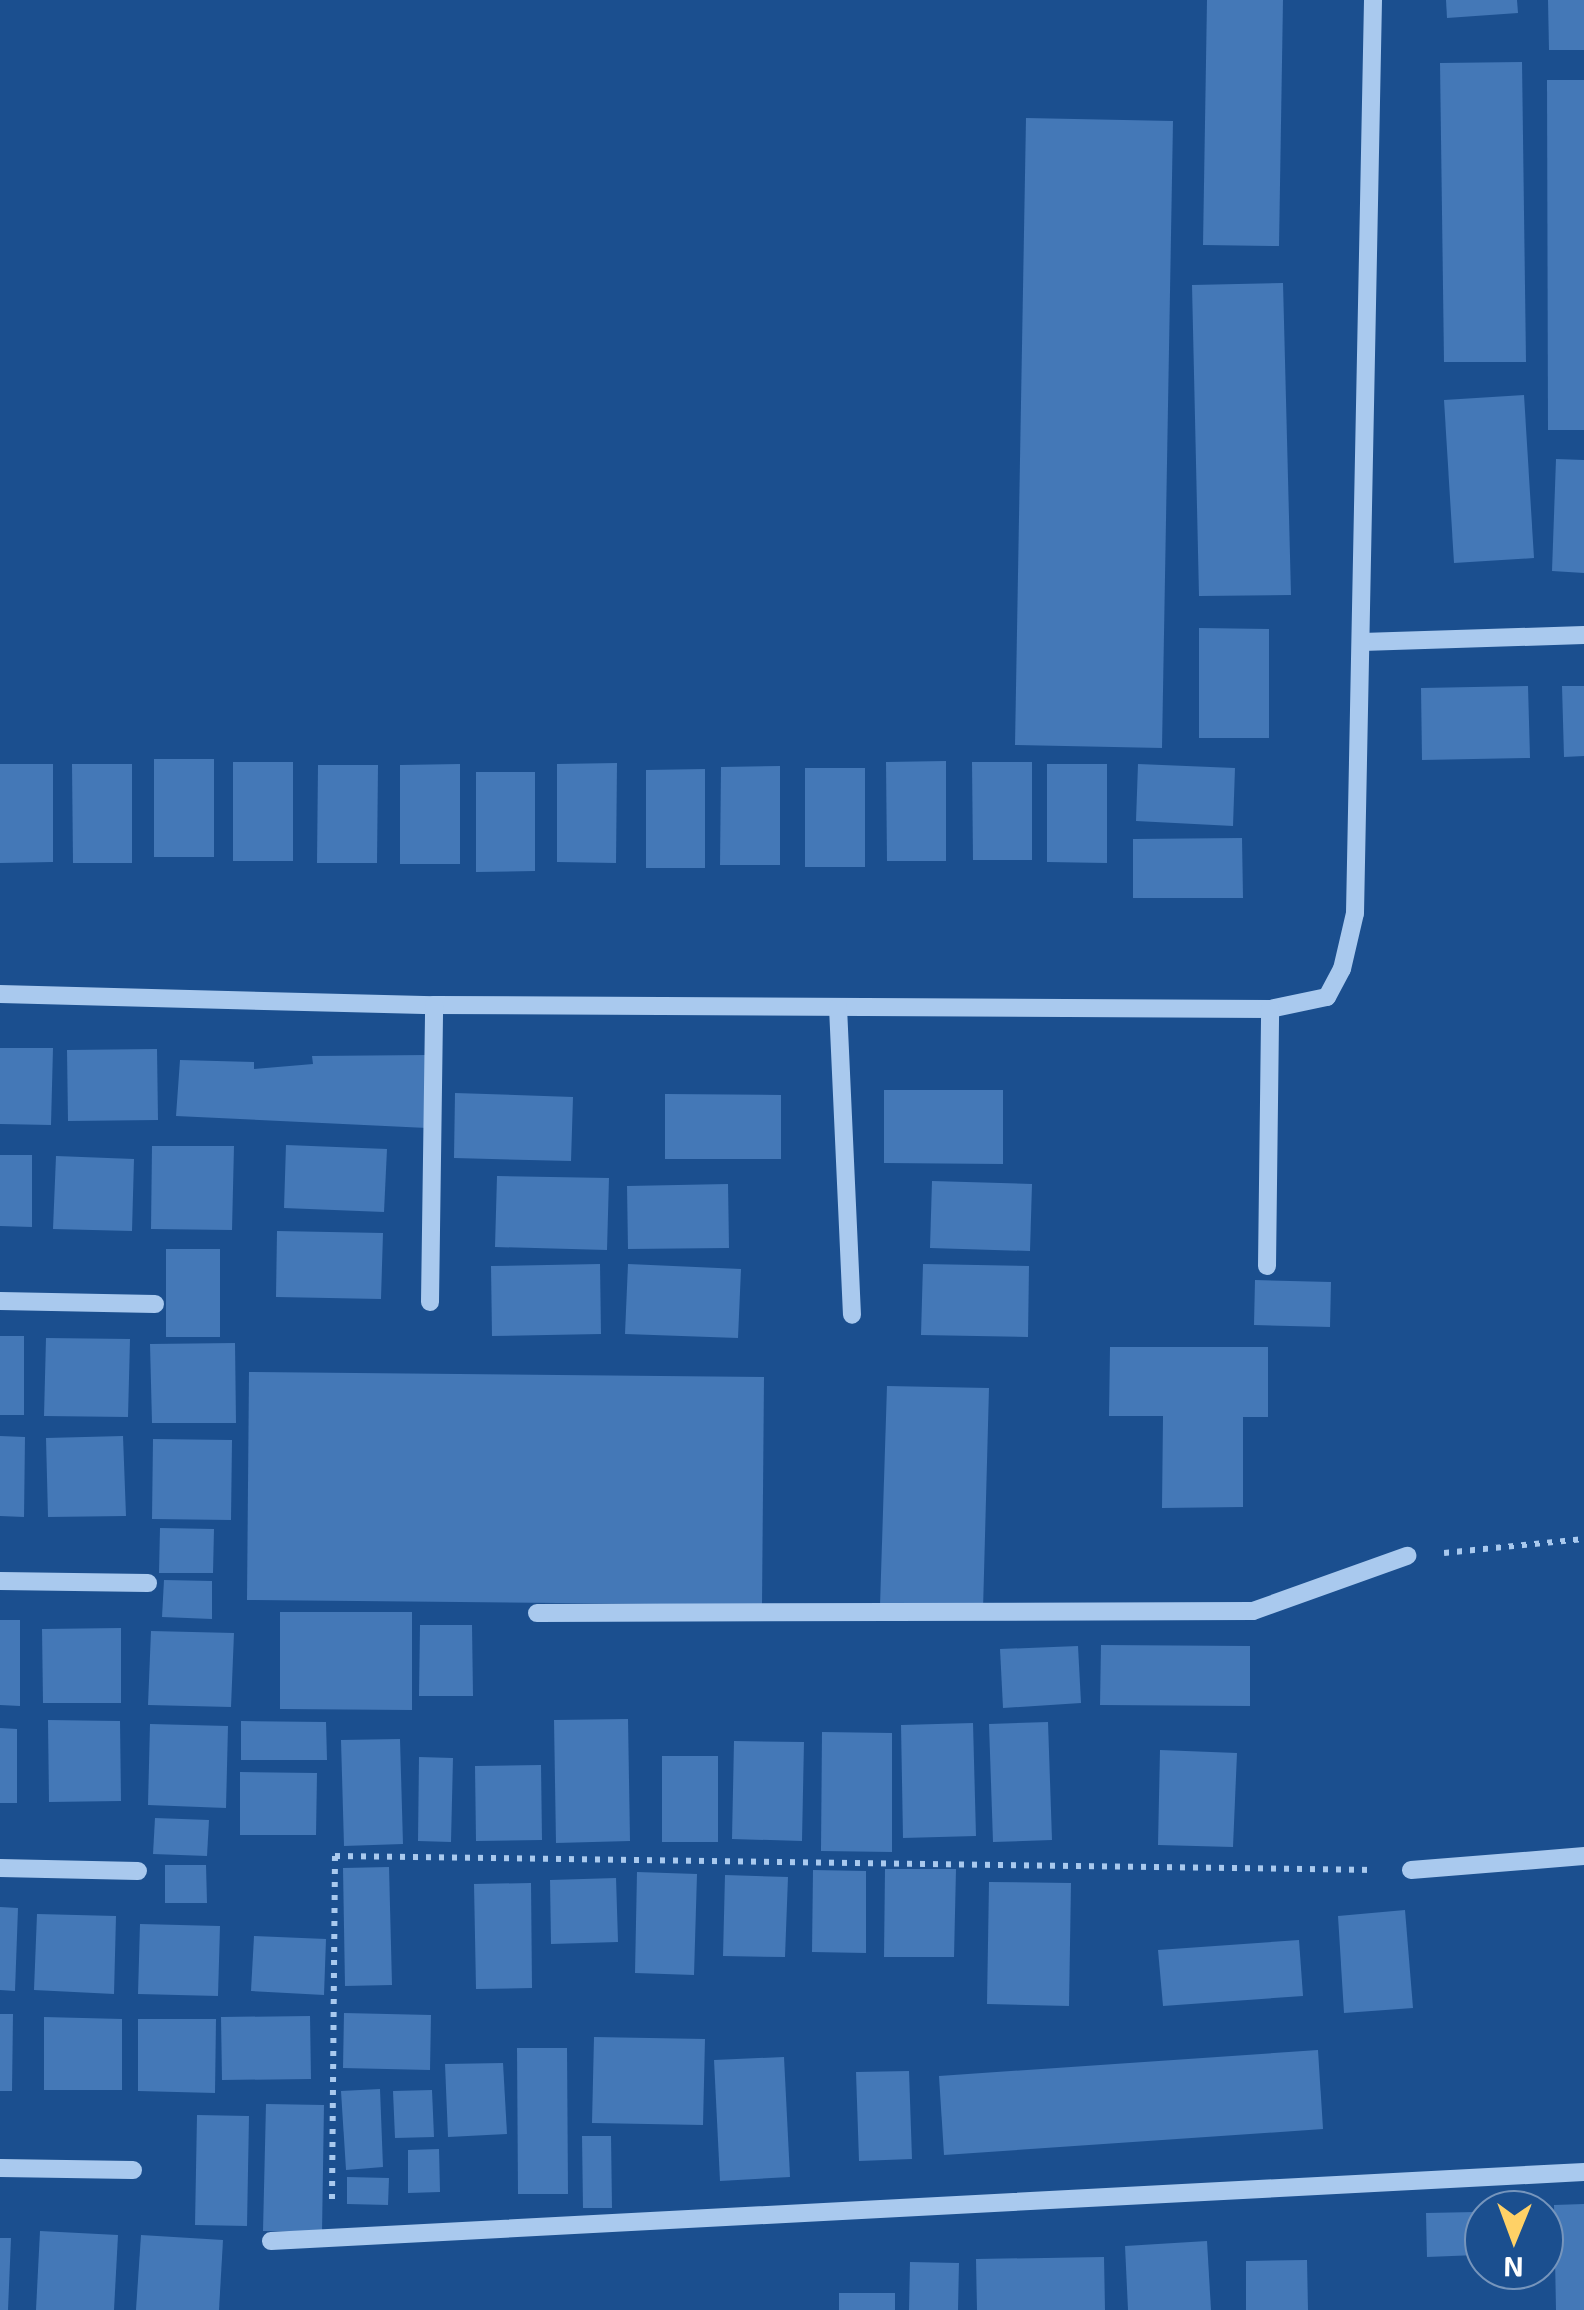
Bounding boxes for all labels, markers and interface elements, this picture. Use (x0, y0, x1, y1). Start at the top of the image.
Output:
north arrow (1464, 2190, 1564, 2290)
text: N (1503, 2251, 1524, 2285)

